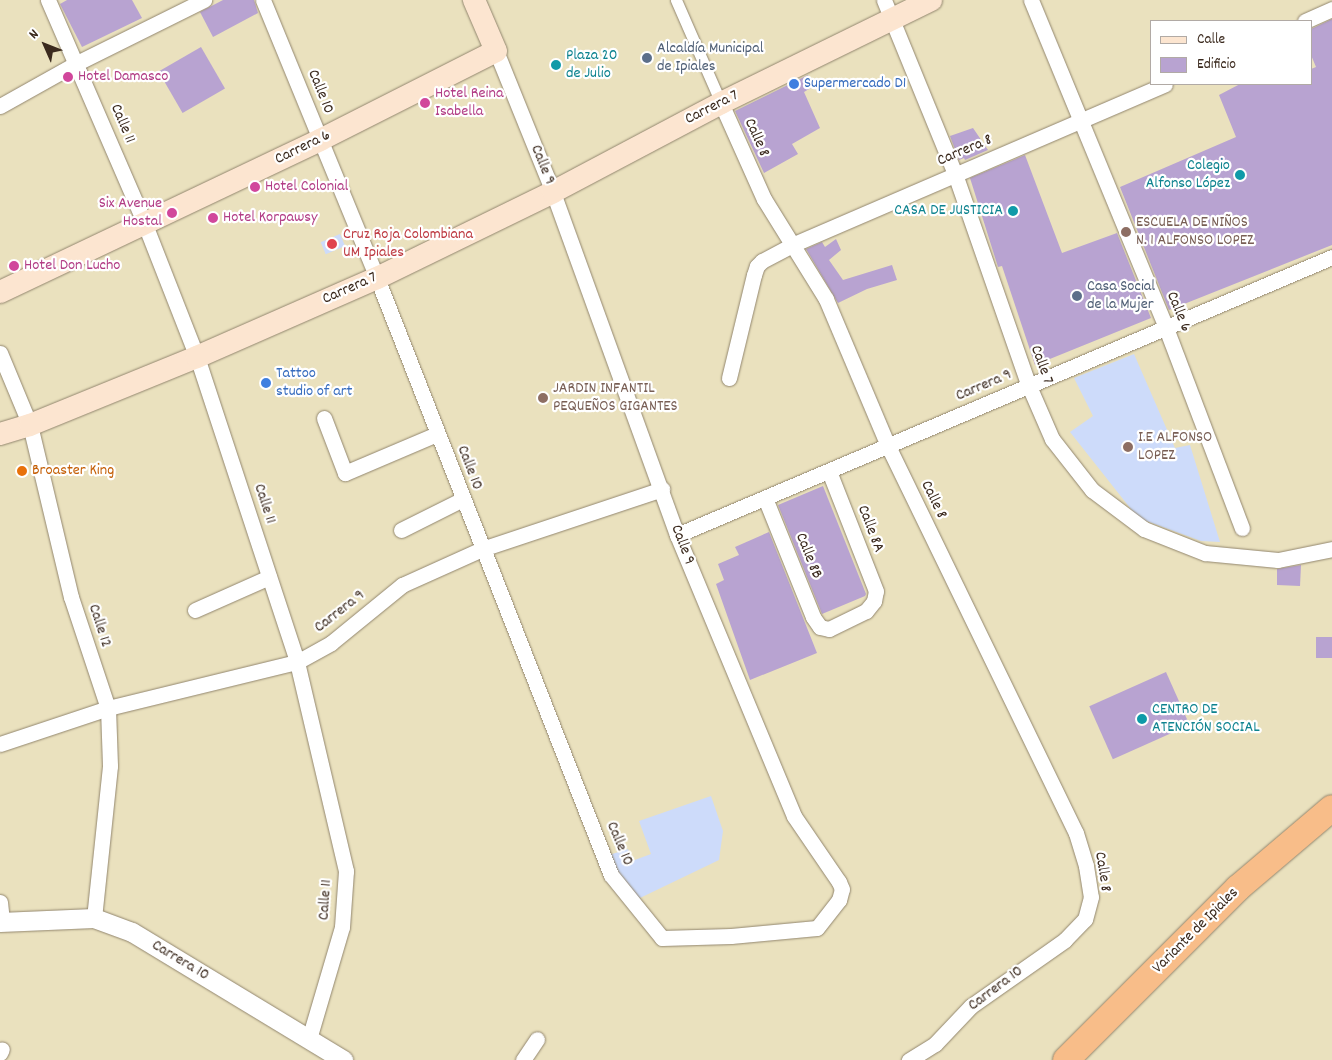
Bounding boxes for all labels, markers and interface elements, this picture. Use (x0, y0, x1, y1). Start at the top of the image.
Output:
north arrow (20, 20, 70, 70)
legend (1150, 20, 1312, 85)
text: N (25, 25, 44, 44)
text: Calle (1197, 29, 1225, 51)
place label: Alcaldía Municipal de Ipiales (657, 39, 764, 77)
place label: Plaza 20 de Julio (566, 46, 618, 84)
marker: Alcaldía Municipal de Ipiales (641, 52, 653, 64)
text: Edificio (1197, 54, 1236, 76)
marker: Plaza 20 de Julio (550, 59, 562, 71)
place label: Hotel Damasco (78, 67, 168, 87)
street label: Calle 10 (302, 67, 338, 117)
marker: Hotel Damasco (62, 71, 74, 83)
place label: Supermercado D1 (804, 74, 906, 94)
marker: Supermercado D1 (788, 78, 800, 90)
place label: Hotel Reina Isabella (435, 84, 503, 122)
street label: Carrera 7 (682, 86, 742, 130)
marker: Hotel Reina Isabella (419, 97, 431, 109)
street label: Calle 11 (105, 102, 139, 146)
street label: Calle 8 (739, 116, 773, 160)
street label: Carrera 6 (272, 126, 334, 170)
street label: Carrera 8 (935, 131, 995, 171)
street label: Calle 9 (525, 142, 559, 188)
place label: Colegio Alfonso López (1146, 156, 1230, 194)
marker: Colegio Alfonso López (1234, 169, 1246, 181)
place label: Hotel Colonial (265, 177, 348, 197)
marker: Hotel Colonial (249, 181, 261, 193)
place label: Six Avenue Hostal (99, 194, 162, 232)
place label: CASA DE JUSTICIA (894, 201, 1003, 221)
marker: CASA DE JUSTICIA (1007, 205, 1019, 217)
marker: Six Avenue Hostal (166, 207, 178, 219)
place label: Hotel Korpawsy (223, 208, 318, 228)
marker: Hotel Korpawsy (207, 212, 219, 224)
place label: ESCUELA DE NIÑOS N. 1 ALFONSO LOPEZ (1136, 213, 1254, 251)
place label: Cruz Roja Colombiana UM Ipiales (343, 225, 473, 263)
marker: ESCUELA DE NIÑOS N. 1 ALFONSO LOPEZ (1120, 226, 1132, 238)
marker: Cruz Roja Colombiana UM Ipiales (325, 237, 339, 251)
place label: Hotel Don Lucho (24, 256, 120, 276)
marker: Hotel Don Lucho (8, 260, 20, 272)
street label: Carrera 7 (320, 269, 380, 309)
place label: Casa Social de la Mujer (1087, 277, 1155, 315)
street label: Calle 6 (1161, 289, 1195, 335)
marker: Casa Social de la Mujer (1071, 290, 1083, 302)
street label: Calle 7 (1025, 343, 1057, 387)
place label: Tattoo studio of art (276, 364, 353, 402)
street label: Carrera 9 (953, 366, 1015, 406)
marker: Tattoo studio of art (260, 377, 272, 389)
place label: JARDIN INFANTIL PEQUEÑOS GIGANTES (553, 379, 678, 417)
marker: JARDIN INFANTIL PEQUEÑOS GIGANTES (537, 392, 549, 404)
place label: I.E ALFONSO LOPEZ (1138, 428, 1212, 466)
marker: I.E ALFONSO LOPEZ (1122, 441, 1134, 453)
street label: Calle 10 (452, 443, 486, 493)
place label: Broaster King (32, 461, 114, 481)
marker: Broaster King (16, 465, 28, 477)
street label: Calle 8 (916, 478, 950, 522)
street label: Calle 11 (249, 482, 279, 526)
street label: Calle 8A (852, 503, 888, 555)
street label: Calle 9 (666, 522, 698, 568)
street label: Calle 8B (790, 530, 826, 582)
street label: Carrera 9 (311, 586, 369, 638)
street label: Calle 12 (83, 602, 115, 650)
place label: CENTRO DE ATENCIÓN SOCIAL (1152, 700, 1260, 738)
marker: CENTRO DE ATENCIÓN SOCIAL (1136, 713, 1148, 725)
street label: Calle 10 (601, 819, 637, 869)
street label: Calle 8 (1089, 851, 1115, 893)
street label: Calle 11 (315, 879, 337, 921)
street label: Variante de Ipiales (1149, 884, 1243, 978)
street label: Carrera 10 (148, 936, 212, 986)
street label: Carrera 10 (965, 962, 1027, 1016)

